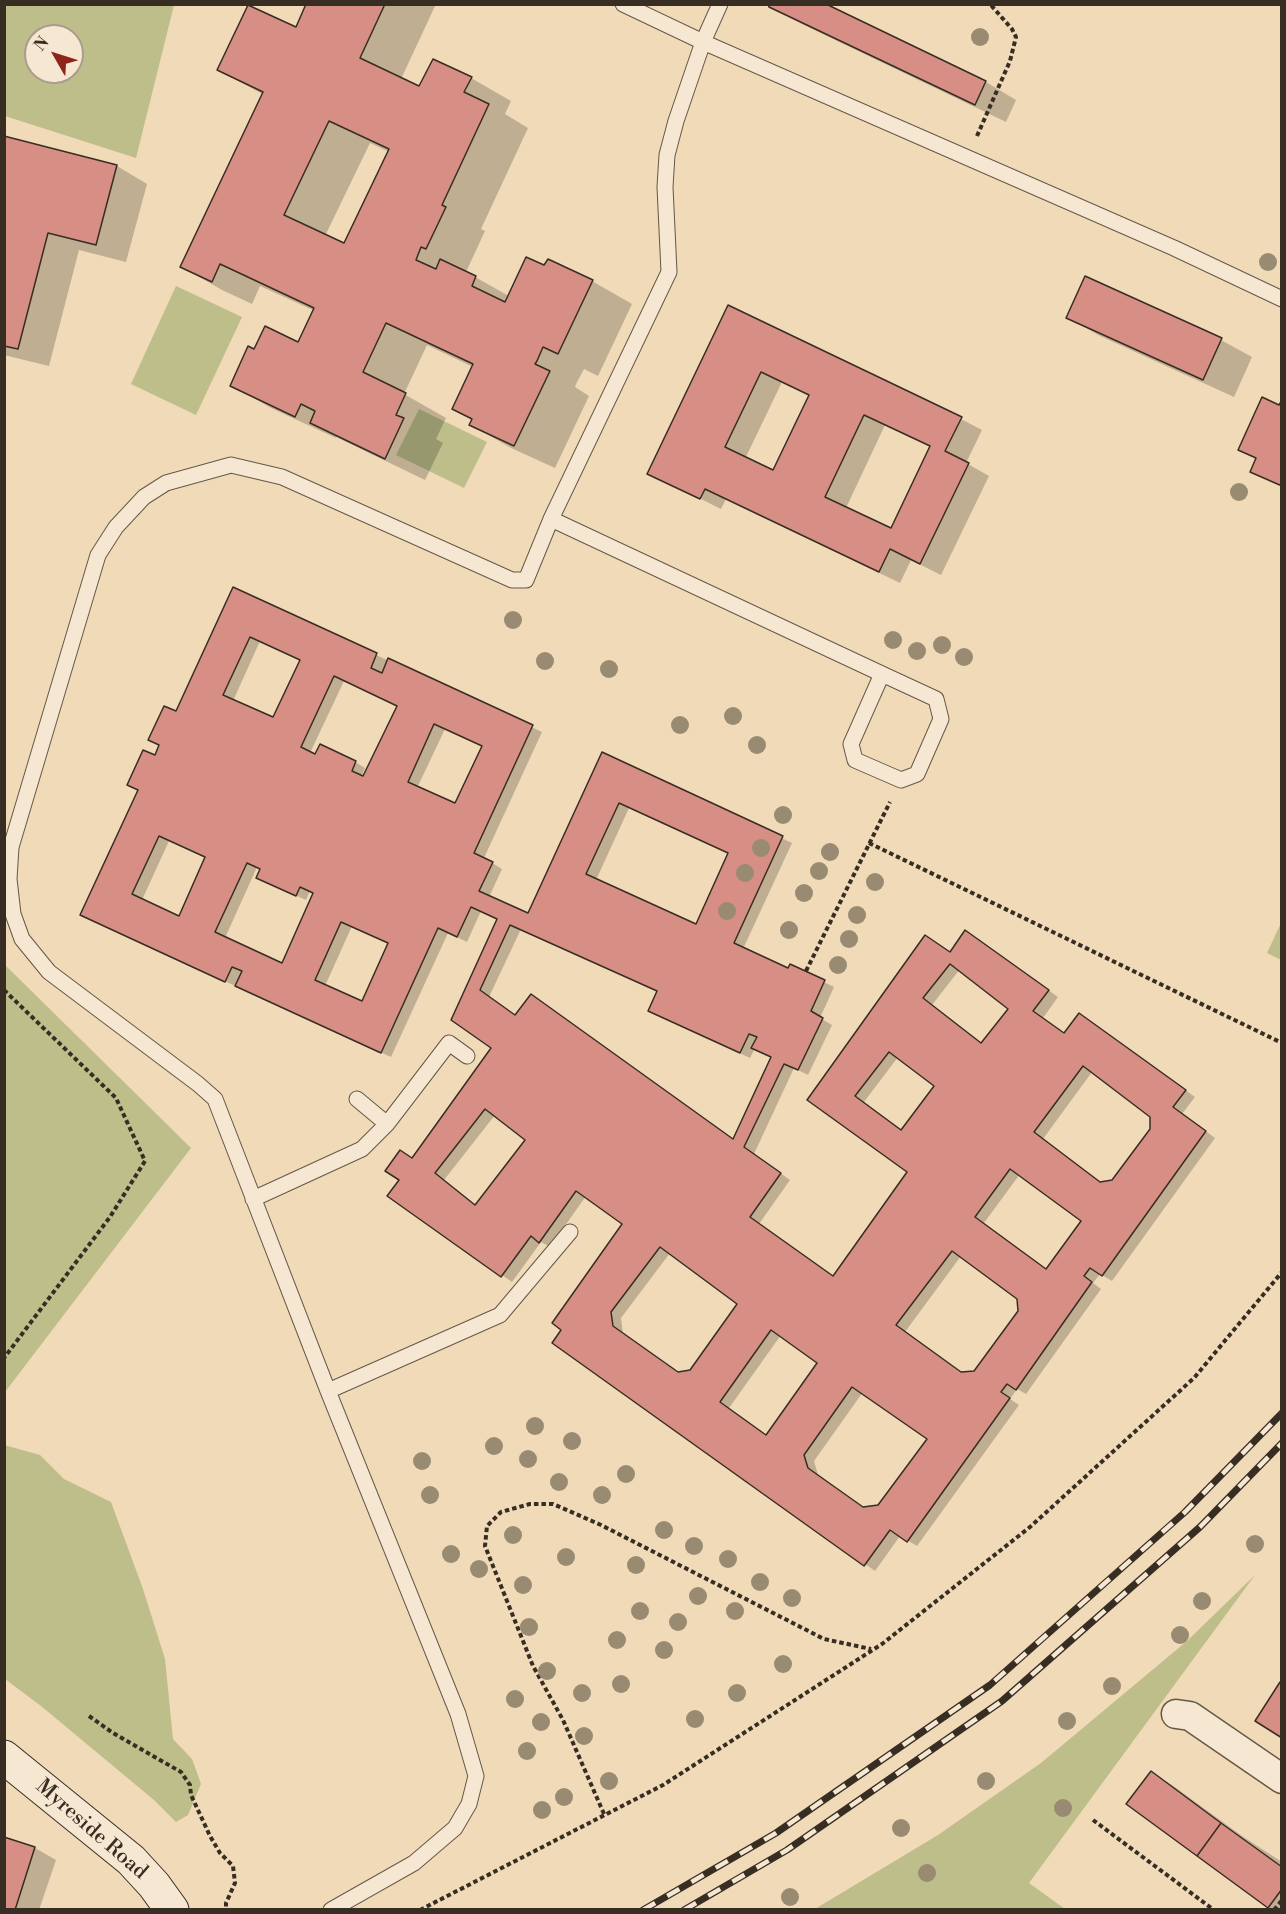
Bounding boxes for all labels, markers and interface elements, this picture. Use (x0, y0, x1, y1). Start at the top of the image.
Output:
north arrow (24, 24, 84, 84)
text: N (30, 33, 53, 55)
street label: Myreside Road (30, 1775, 152, 1885)

